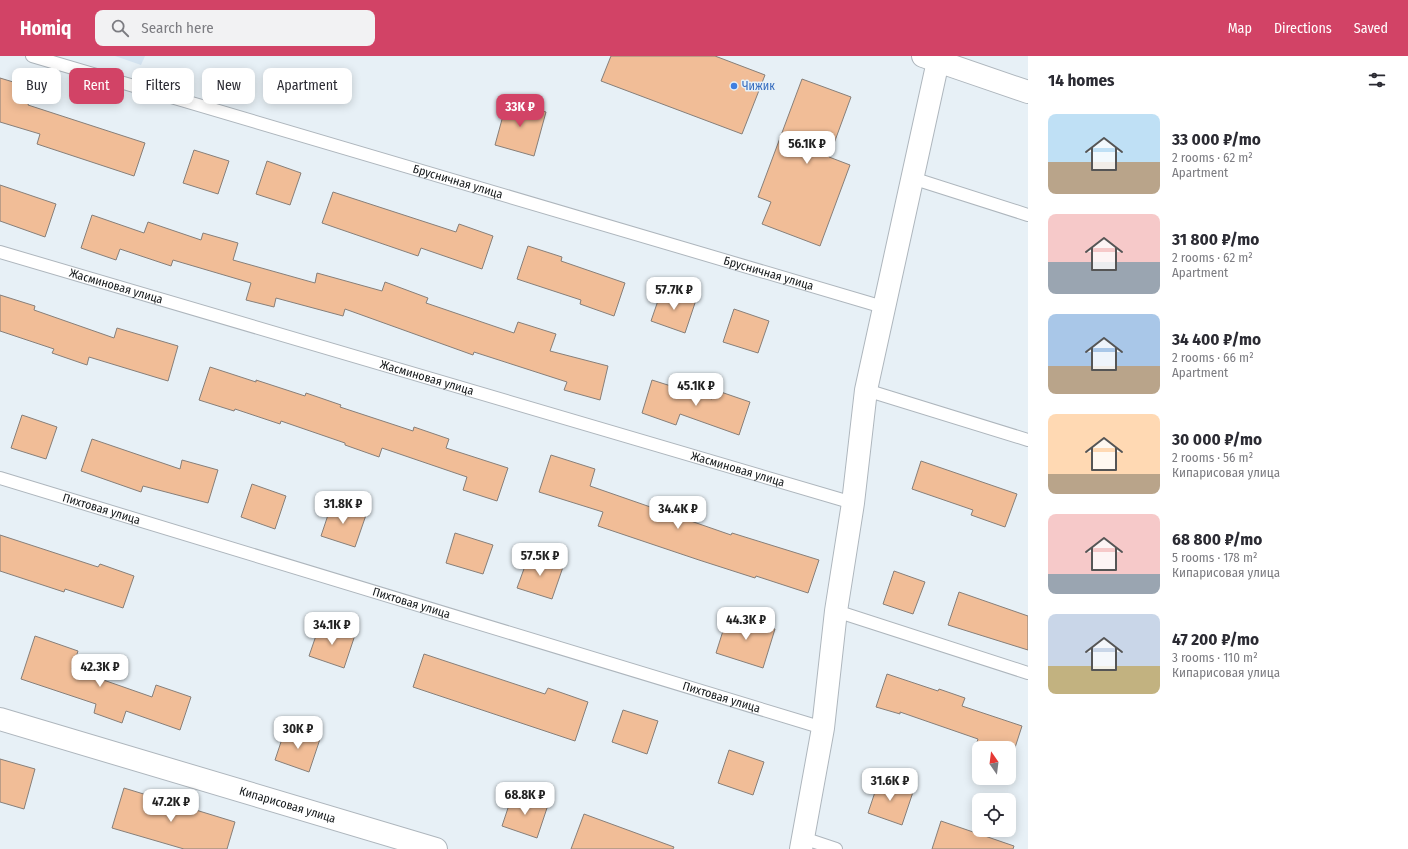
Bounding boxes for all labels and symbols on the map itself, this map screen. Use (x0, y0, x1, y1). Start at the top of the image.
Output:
place label: Чижик (742, 79, 775, 93)
marker: Чижик (729, 81, 739, 91)
pin: 33K ₽ (492, 94, 548, 128)
pin: 56.1K ₽ (770, 131, 844, 165)
street label: Брусничная улица (411, 162, 505, 202)
street label: Брусничная улица (722, 253, 815, 293)
street label: Жасминовая улица (68, 266, 165, 307)
pin: 57.7K ₽ (637, 277, 711, 311)
street label: Жасминовая улица (378, 357, 476, 398)
pin: 45.1K ₽ (659, 373, 733, 407)
street label: Жасминовая улица (689, 449, 786, 490)
street label: Пихтовая улица (61, 490, 142, 527)
pin: 31.8K ₽ (306, 491, 380, 525)
pin: 34.4K ₽ (641, 496, 715, 530)
pin: 57.5K ₽ (503, 543, 577, 577)
street label: Пихтовая улица (371, 585, 452, 621)
pin: 44.3K ₽ (709, 607, 783, 641)
pin: 34.1K ₽ (295, 612, 369, 646)
pin: 42.3K ₽ (63, 654, 137, 688)
street label: Пихтовая улица (681, 679, 762, 716)
pin: 30K ₽ (270, 716, 326, 750)
north arrow (972, 741, 1016, 785)
pin: 31.6K ₽ (853, 768, 927, 802)
pin: 68.8K ₽ (488, 782, 562, 816)
street label: Кипарисовая улица (238, 784, 337, 826)
pin: 47.2K ₽ (134, 789, 208, 823)

